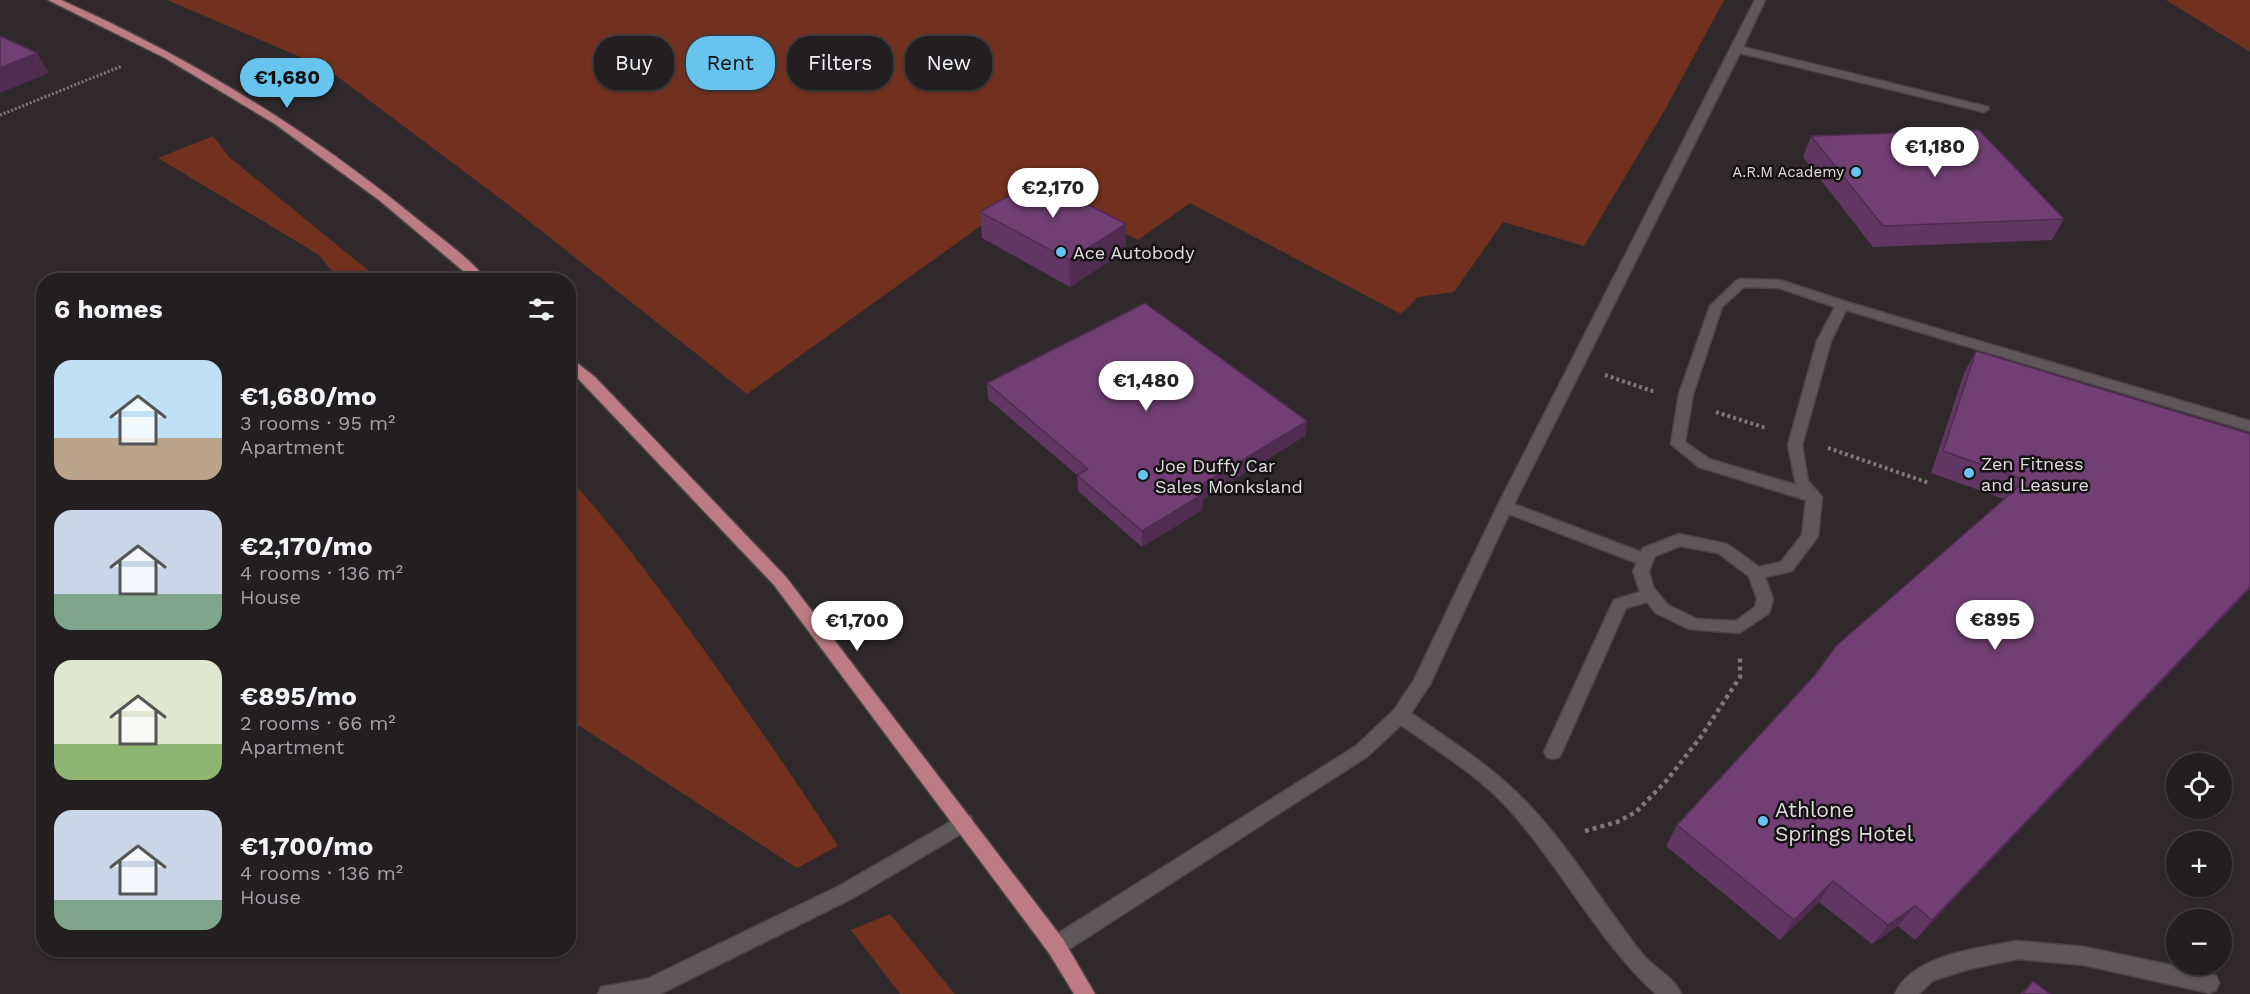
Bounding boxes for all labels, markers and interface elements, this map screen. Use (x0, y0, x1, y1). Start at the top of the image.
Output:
chip: Buy (594, 36, 674, 90)
chip: Rent (686, 36, 775, 90)
chip: Filters (787, 36, 893, 90)
chip: New (905, 36, 992, 90)
pin: €1,680 (238, 58, 336, 109)
text: €1,680 (254, 65, 320, 89)
pin: €1,180 (1886, 127, 1984, 178)
text: €1,180 (1905, 134, 1965, 158)
place label: A.R.M Academy (1732, 163, 1844, 181)
marker: A.R.M Academy (1849, 165, 1863, 179)
pin: €2,170 (1004, 168, 1102, 219)
text: €2,170 (1022, 175, 1084, 199)
place label: Ace Autobody (1073, 242, 1195, 263)
marker: Ace Autobody (1054, 245, 1068, 259)
icon: filters (525, 293, 558, 326)
text: 6 homes (54, 294, 163, 324)
pin: €1,480 (1097, 361, 1195, 412)
text: €1,480 (1113, 368, 1179, 392)
text: €1,680/mo (240, 381, 377, 411)
icon: home (102, 384, 174, 456)
text: 3 rooms · 95 m² (240, 411, 395, 435)
text: Apartment (240, 435, 344, 459)
place label: Zen Fitness and Leasure (1981, 453, 2089, 495)
place label: Joe Duffy Car Sales Monksland (1155, 455, 1303, 497)
marker: Zen Fitness and Leasure (1962, 466, 1976, 480)
marker: Joe Duffy Car Sales Monksland (1136, 468, 1150, 482)
text: €2,170/mo (240, 531, 372, 561)
icon: home (102, 534, 174, 606)
text: 4 rooms · 136 m² (240, 561, 403, 585)
text: House (240, 585, 301, 609)
pin: €895 (1959, 600, 2031, 651)
pin: €1,700 (808, 601, 906, 652)
text: €895 (1970, 607, 2020, 631)
text: €1,700 (825, 608, 889, 632)
text: €895/mo (240, 681, 357, 711)
icon: home (102, 684, 174, 756)
text: 2 rooms · 66 m² (240, 711, 396, 735)
text: Apartment (240, 735, 344, 759)
map controls (2166, 753, 2232, 975)
button: locate (2166, 753, 2232, 819)
place label: Athlone Springs Hotel (1775, 797, 1914, 846)
marker: Athlone Springs Hotel (1756, 814, 1770, 828)
text: €1,700/mo (240, 831, 373, 861)
button: + (2166, 831, 2232, 897)
icon: home (102, 834, 174, 906)
text: 4 rooms · 136 m² (240, 861, 403, 885)
text: House (240, 885, 301, 909)
button: − (2166, 909, 2232, 975)

